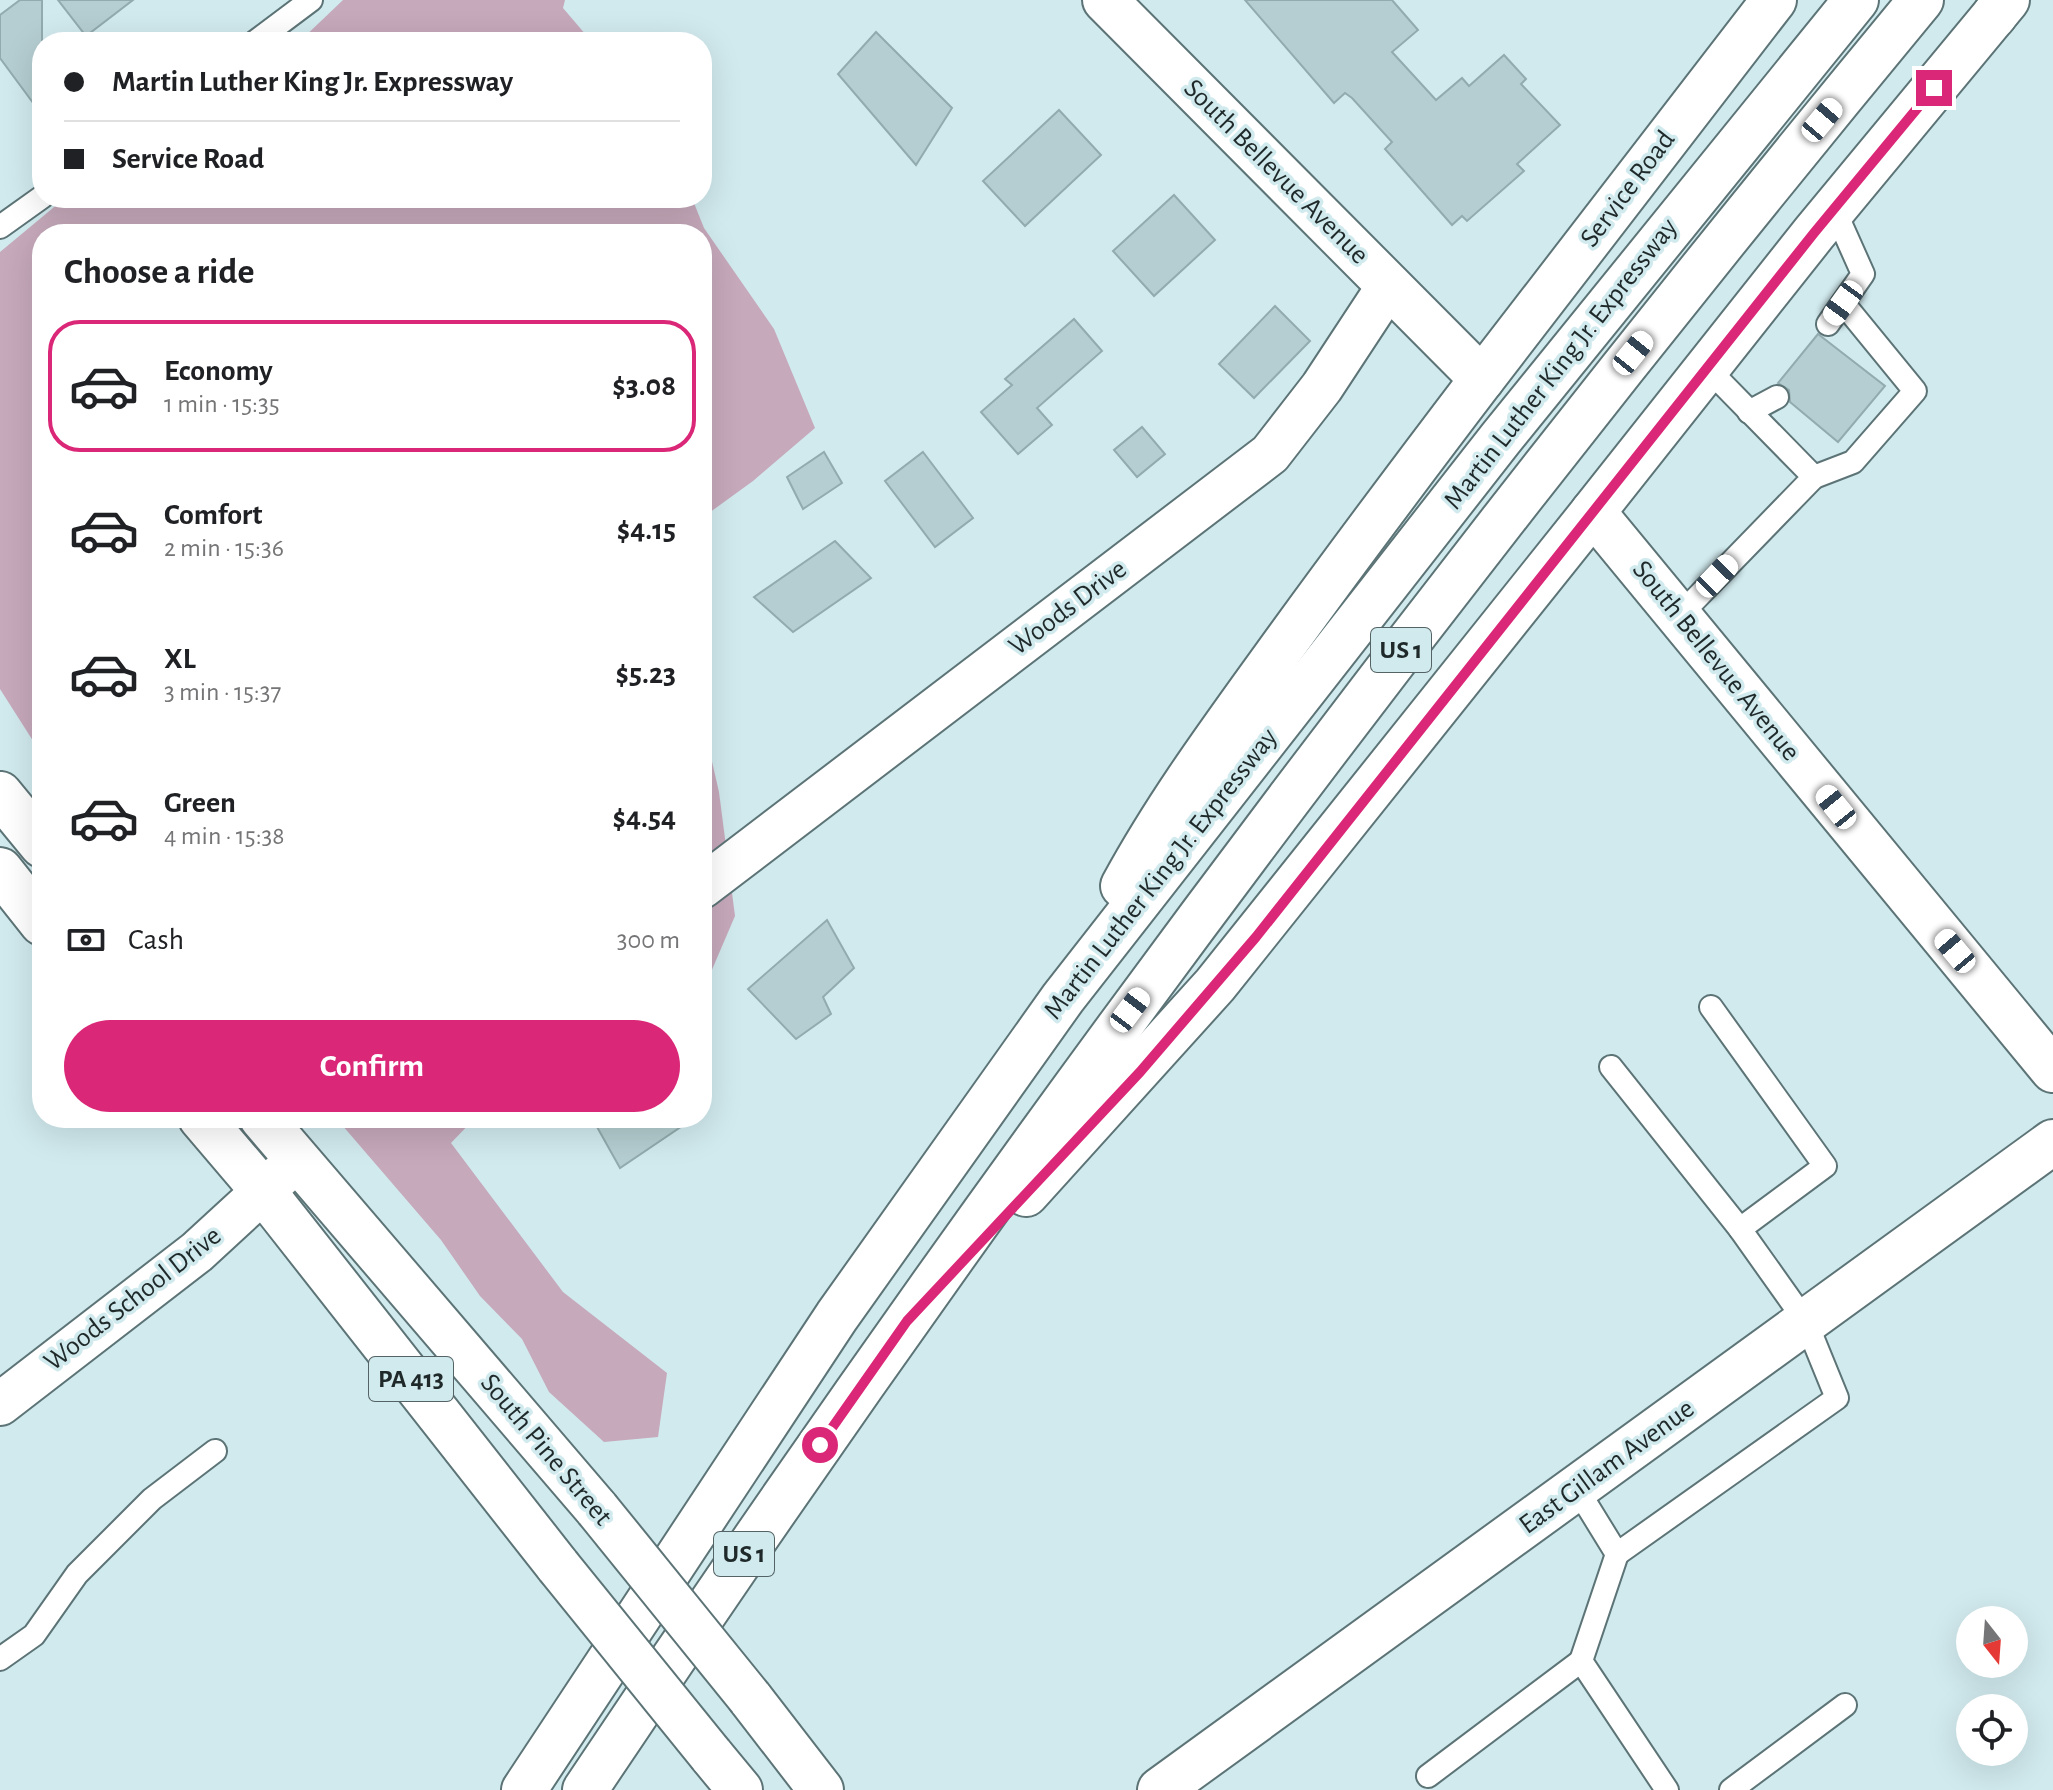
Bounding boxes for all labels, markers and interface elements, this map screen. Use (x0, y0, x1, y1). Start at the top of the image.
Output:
text: Martin Luther King Jr. Expressway (112, 67, 513, 97)
route end (1916, 70, 1952, 106)
street label: South Bellevue Avenue (1178, 74, 1374, 270)
car (1797, 94, 1847, 146)
street label: Service Road (1575, 126, 1681, 252)
text: Service Road (112, 144, 264, 174)
street label: Martin Luther King Jr. Expressway (1439, 213, 1683, 515)
text: Choose a ride (64, 254, 254, 290)
car (1819, 277, 1867, 329)
car (1609, 327, 1657, 379)
icon: car (68, 350, 140, 422)
text: Economy (164, 356, 273, 386)
text: $3.08 (612, 371, 676, 401)
text: 1 min · 15:35 (164, 391, 280, 417)
icon: car (68, 494, 140, 566)
text: Comfort (164, 500, 263, 530)
text: $4.15 (617, 515, 676, 545)
text: 2 min · 15:36 (164, 535, 284, 561)
car (1692, 550, 1742, 602)
street label: Woods Drive (1004, 555, 1132, 661)
street label: South Bellevue Avenue (1627, 556, 1805, 766)
road number: US 1 (1371, 628, 1431, 672)
icon: car (68, 638, 140, 710)
text: XL (164, 644, 196, 674)
text: $5.23 (616, 659, 676, 689)
text: 3 min · 15:37 (164, 679, 281, 705)
street label: Martin Luther King Jr. Expressway (1039, 723, 1283, 1025)
car (1812, 781, 1860, 833)
icon: car (68, 782, 140, 854)
text: Green (164, 788, 236, 818)
text: $4.54 (612, 803, 676, 833)
text: 4 min · 15:38 (164, 823, 285, 849)
icon: cash (64, 918, 108, 962)
text: Cash (128, 925, 184, 955)
car (1930, 925, 1980, 977)
text: 300 m (617, 927, 680, 953)
car (1106, 984, 1154, 1036)
button: Confirm (64, 1020, 680, 1112)
street label: Woods School Drive (39, 1221, 227, 1377)
road number: PA 413 (369, 1357, 453, 1401)
street label: South Pine Street (475, 1369, 617, 1531)
street label: East Gillam Avenue (1514, 1394, 1700, 1540)
route start (802, 1427, 838, 1463)
road number: US 1 (714, 1532, 774, 1576)
north arrow (1956, 1606, 2028, 1678)
map controls (1956, 1606, 2028, 1766)
button: locate (1956, 1694, 2028, 1766)

